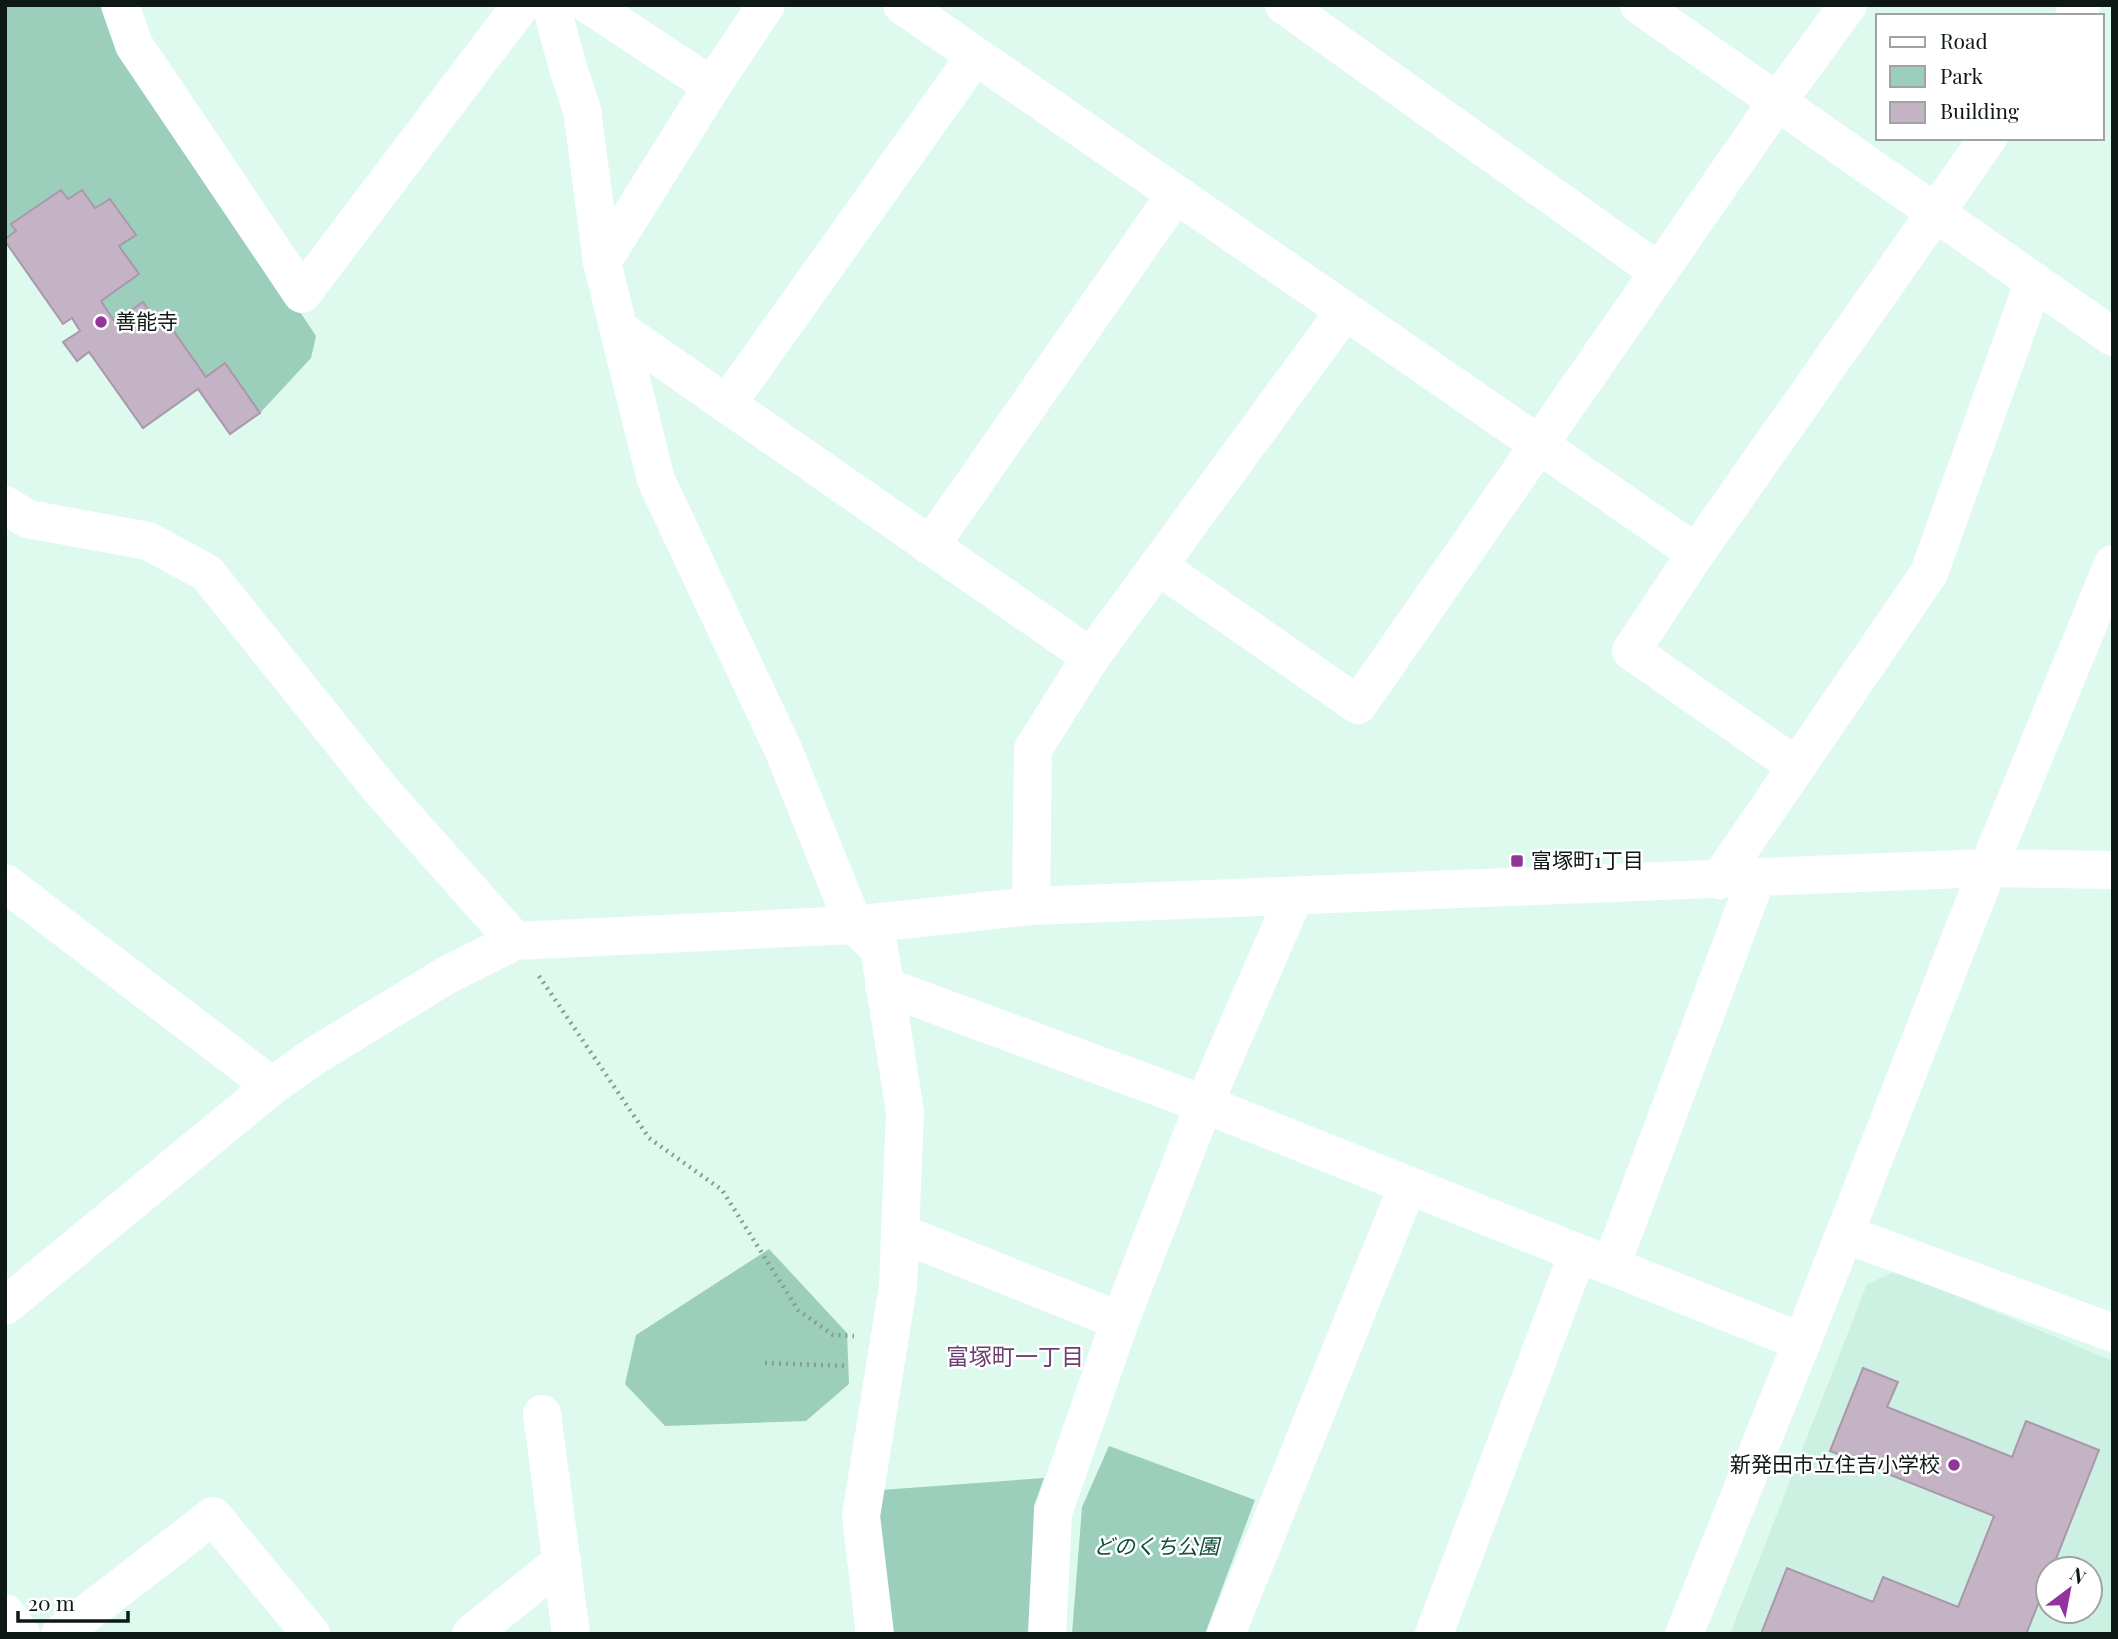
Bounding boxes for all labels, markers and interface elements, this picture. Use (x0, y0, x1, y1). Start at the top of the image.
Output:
legend (1876, 14, 2104, 140)
text: Road (1940, 26, 1988, 54)
text: Park (1940, 61, 1984, 89)
text: Building (1940, 96, 2019, 124)
place label: 善能寺 (115, 306, 178, 334)
marker: 善能寺 (93, 314, 109, 330)
place label: 富塚町1丁目 (1531, 845, 1644, 873)
marker: 富塚町1丁目 (1509, 853, 1525, 869)
district label: 富塚町一丁目 (946, 1340, 1084, 1371)
place label: 新発田市立住吉小学校 (1730, 1449, 1940, 1477)
marker: 新発田市立住吉小学校 (1946, 1457, 1962, 1473)
park label: どのくち公園 (1093, 1531, 1222, 1559)
north arrow (2034, 1555, 2104, 1625)
text: N (2066, 1560, 2091, 1590)
scale bar (18, 1580, 128, 1624)
text: 20 m (28, 1588, 75, 1616)

